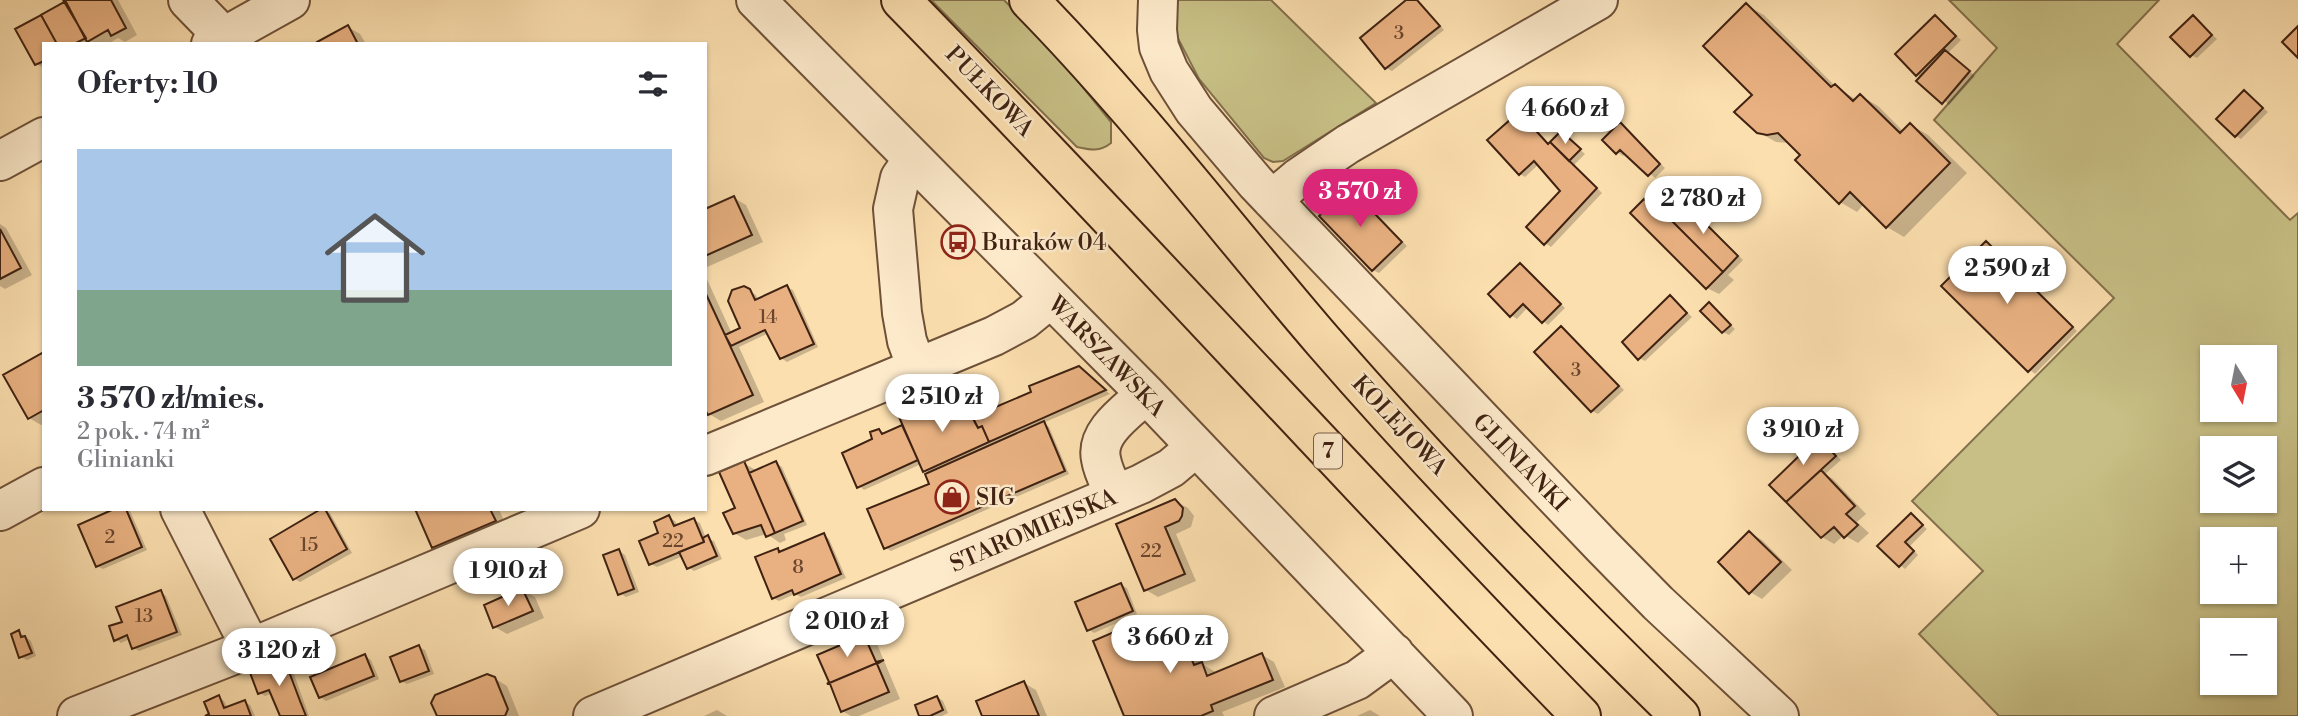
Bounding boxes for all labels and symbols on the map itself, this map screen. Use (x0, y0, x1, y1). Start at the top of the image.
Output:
house number: 3 (1394, 21, 1404, 45)
street label: PUŁKOWA (939, 41, 1040, 144)
pin: 4 660 zł (1493, 86, 1637, 146)
pin: 3 570 zł (1288, 170, 1432, 229)
pin: 2 780 zł (1631, 176, 1775, 236)
bus stop icon: Buraków 04 (939, 223, 977, 261)
place label: Buraków 04 (981, 229, 1107, 257)
pin: 2 590 zł (1935, 246, 2079, 306)
street label: WARSZAWSKA (1041, 290, 1172, 424)
house number: 14 (759, 305, 777, 329)
north arrow (2200, 345, 2277, 422)
house number: 3 (1571, 358, 1581, 382)
street label: KOLEJOWA (1346, 370, 1454, 483)
pin: 2 510 zł (870, 374, 1014, 434)
pin: 3 910 zł (1731, 407, 1875, 467)
street label: GLINIANKI (1467, 408, 1574, 518)
road number: 7 (1314, 434, 1342, 468)
shop icon: SIG (933, 478, 971, 516)
street label: STAROMIEJSKA (946, 483, 1122, 579)
place label: SIG (976, 484, 1015, 512)
house number: 2 (105, 525, 115, 549)
house number: 22 (662, 529, 684, 553)
house number: 15 (300, 533, 318, 557)
house number: 22 (1140, 539, 1162, 563)
pin: 1 910 zł (436, 548, 580, 608)
house number: 8 (792, 555, 804, 579)
pin: 2 010 zł (775, 600, 919, 659)
house number: 13 (135, 604, 153, 628)
pin: 3 660 zł (1098, 616, 1242, 675)
pin: 3 120 zł (207, 628, 351, 688)

